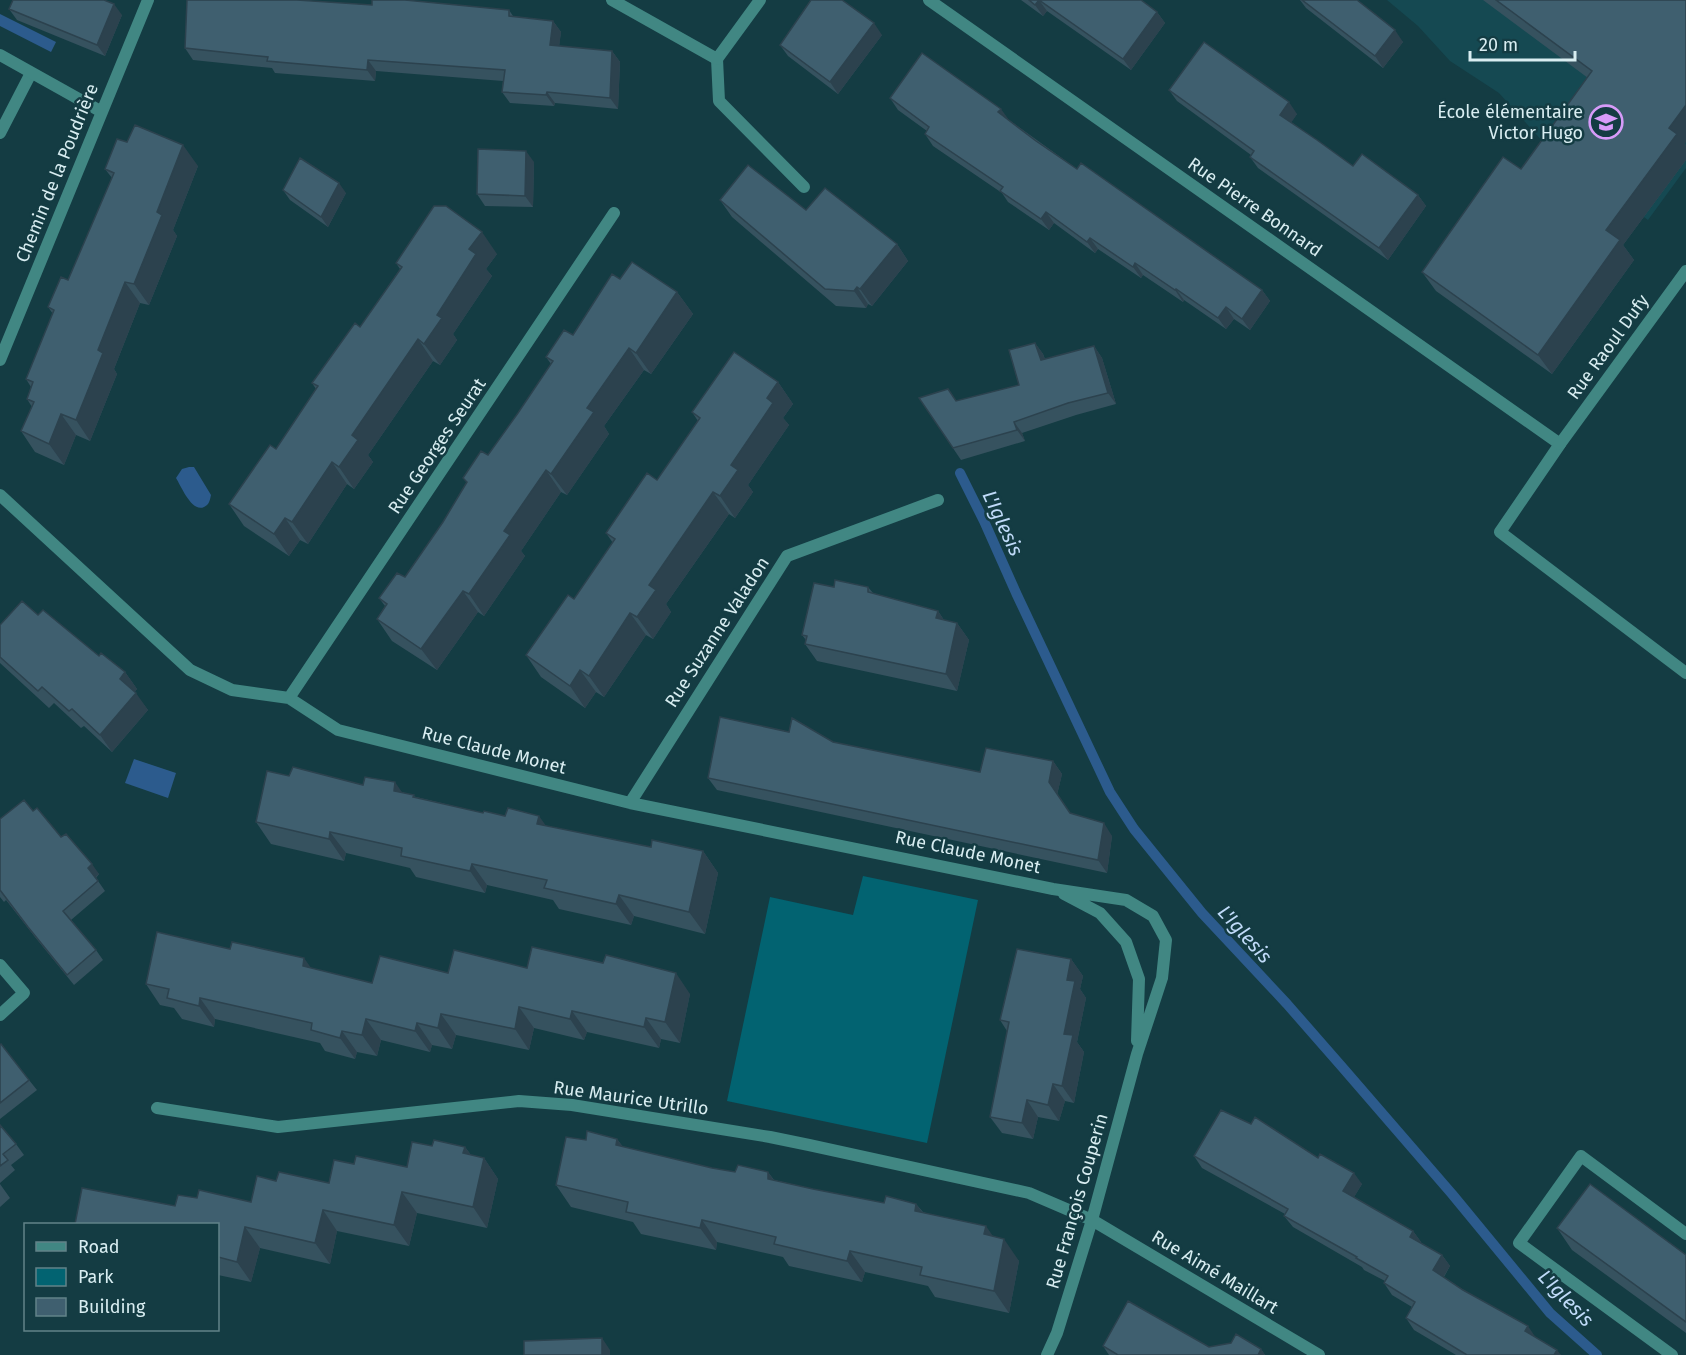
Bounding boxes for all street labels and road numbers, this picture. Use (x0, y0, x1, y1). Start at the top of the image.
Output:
street label: Chemin de la Poudrière (11, 80, 103, 266)
street label: Rue Pierre Bonnard (1184, 152, 1326, 262)
street label: Rue Raoul Dufy (1563, 290, 1654, 404)
street label: Rue Georges Seurat (383, 374, 491, 518)
street label: Rue Suzanne Valadon (660, 553, 774, 711)
street label: Rue Claude Monet (420, 721, 569, 779)
street label: Rue Claude Monet (893, 826, 1043, 878)
street label: Rue Maurice Utrillo (552, 1076, 710, 1120)
street label: Rue François Couperin (1041, 1111, 1113, 1291)
street label: Rue Aimé Maillart (1148, 1226, 1283, 1319)

